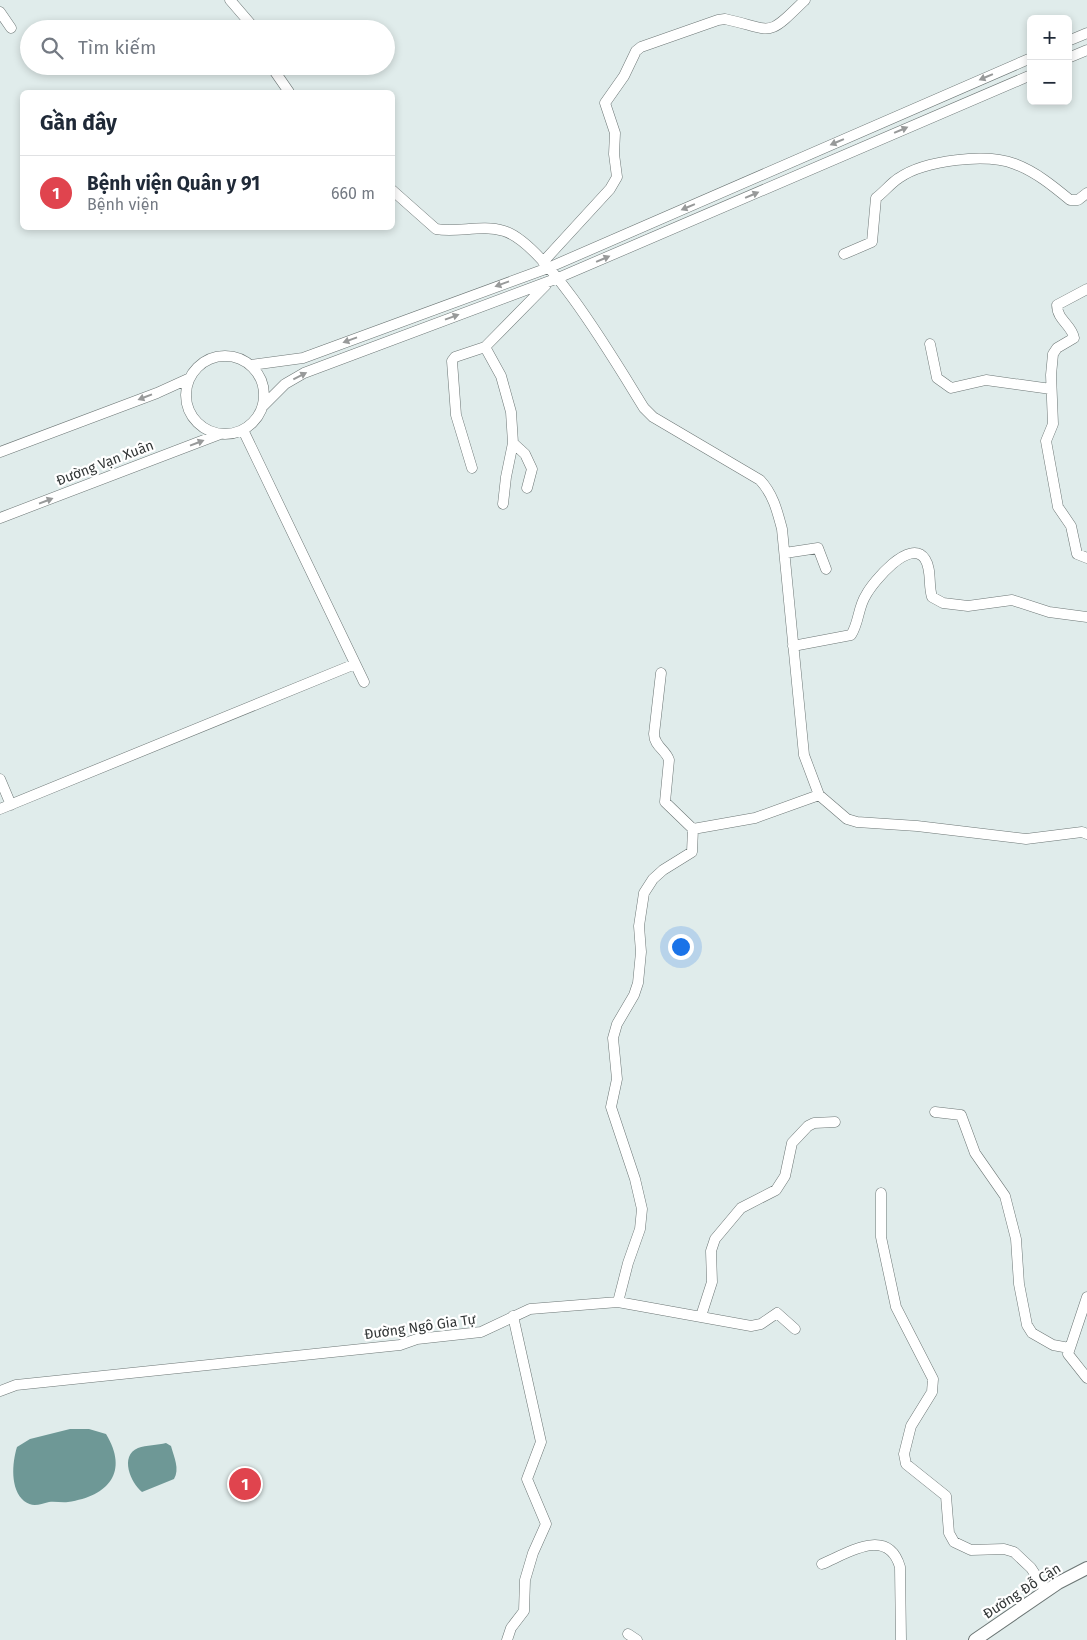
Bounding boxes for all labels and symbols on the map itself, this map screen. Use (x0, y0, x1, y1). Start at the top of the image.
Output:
one-way arrow (979, 74, 993, 82)
one-way arrow (894, 126, 908, 134)
one-way arrow (829, 138, 844, 146)
one-way arrow (745, 190, 759, 198)
one-way arrow (681, 203, 695, 211)
one-way arrow (596, 255, 610, 263)
one-way arrow (495, 281, 510, 288)
one-way arrow (445, 313, 460, 321)
one-way arrow (342, 336, 357, 344)
one-way arrow (293, 372, 308, 380)
one-way arrow (137, 393, 152, 401)
street label: Đường Vạn Xuân (54, 437, 156, 489)
one-way arrow (190, 439, 205, 447)
one-way arrow (38, 497, 53, 504)
your location (668, 934, 694, 960)
street label: Đường Ngô Gia Tự (363, 1311, 477, 1343)
pin: 1 (229, 1465, 261, 1503)
street label: Đường Đỗ Cận (980, 1560, 1064, 1622)

